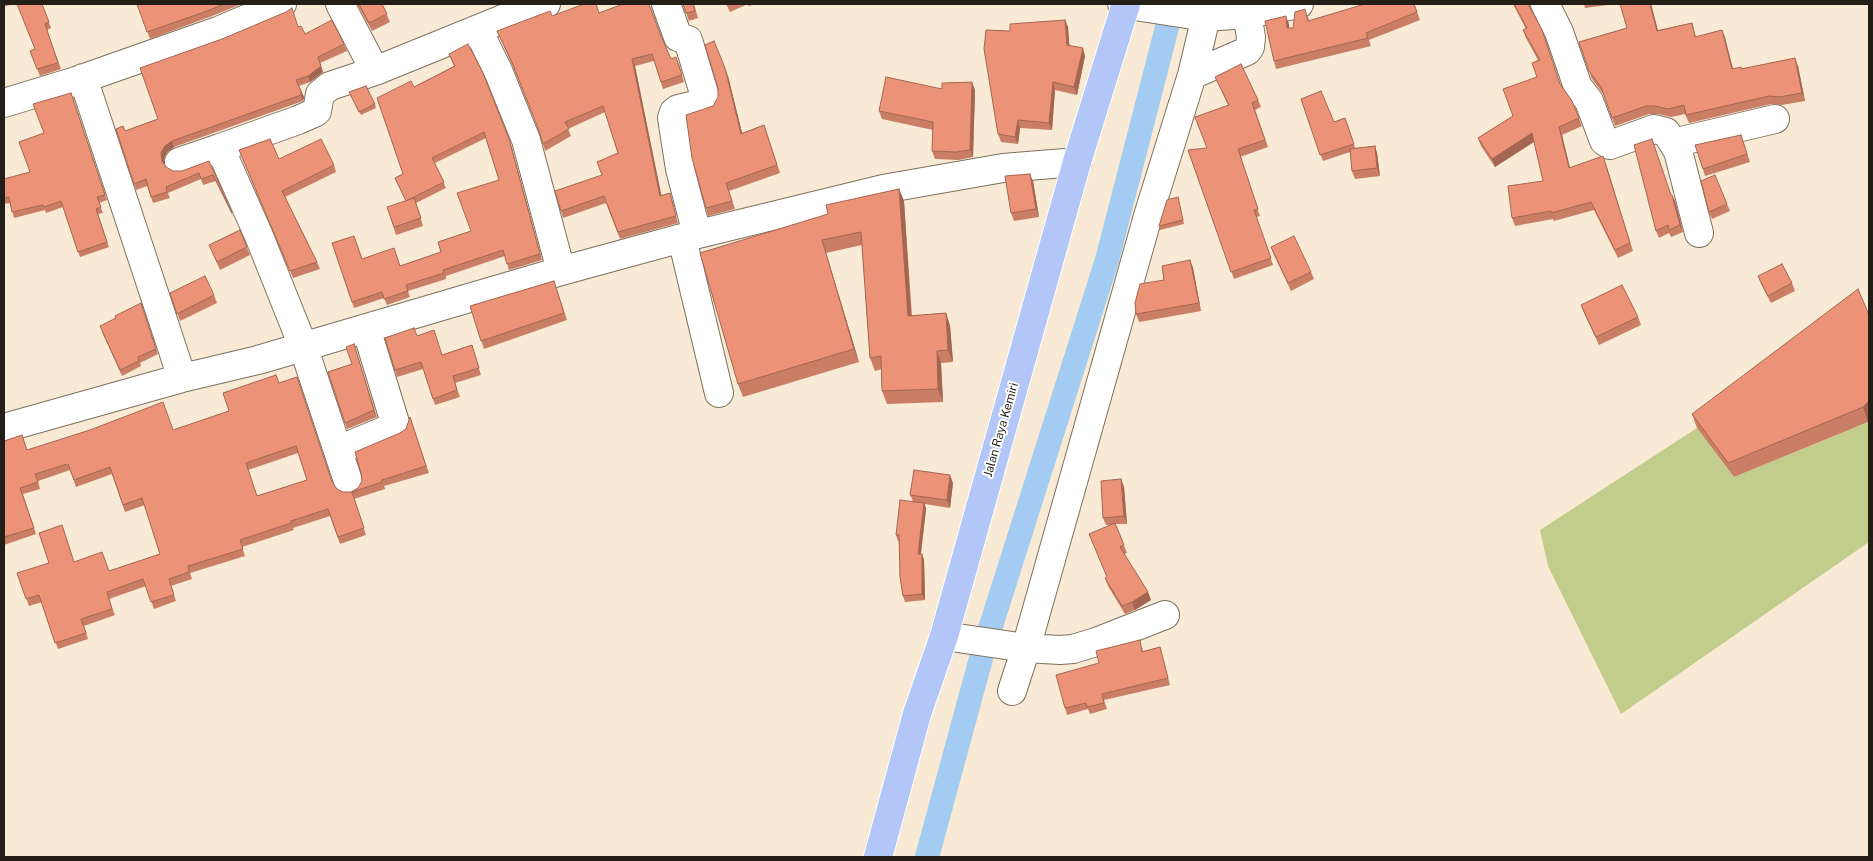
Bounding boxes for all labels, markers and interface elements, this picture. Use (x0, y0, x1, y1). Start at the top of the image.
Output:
street label: Jalan Raya Kemiri (981, 381, 1021, 479)

